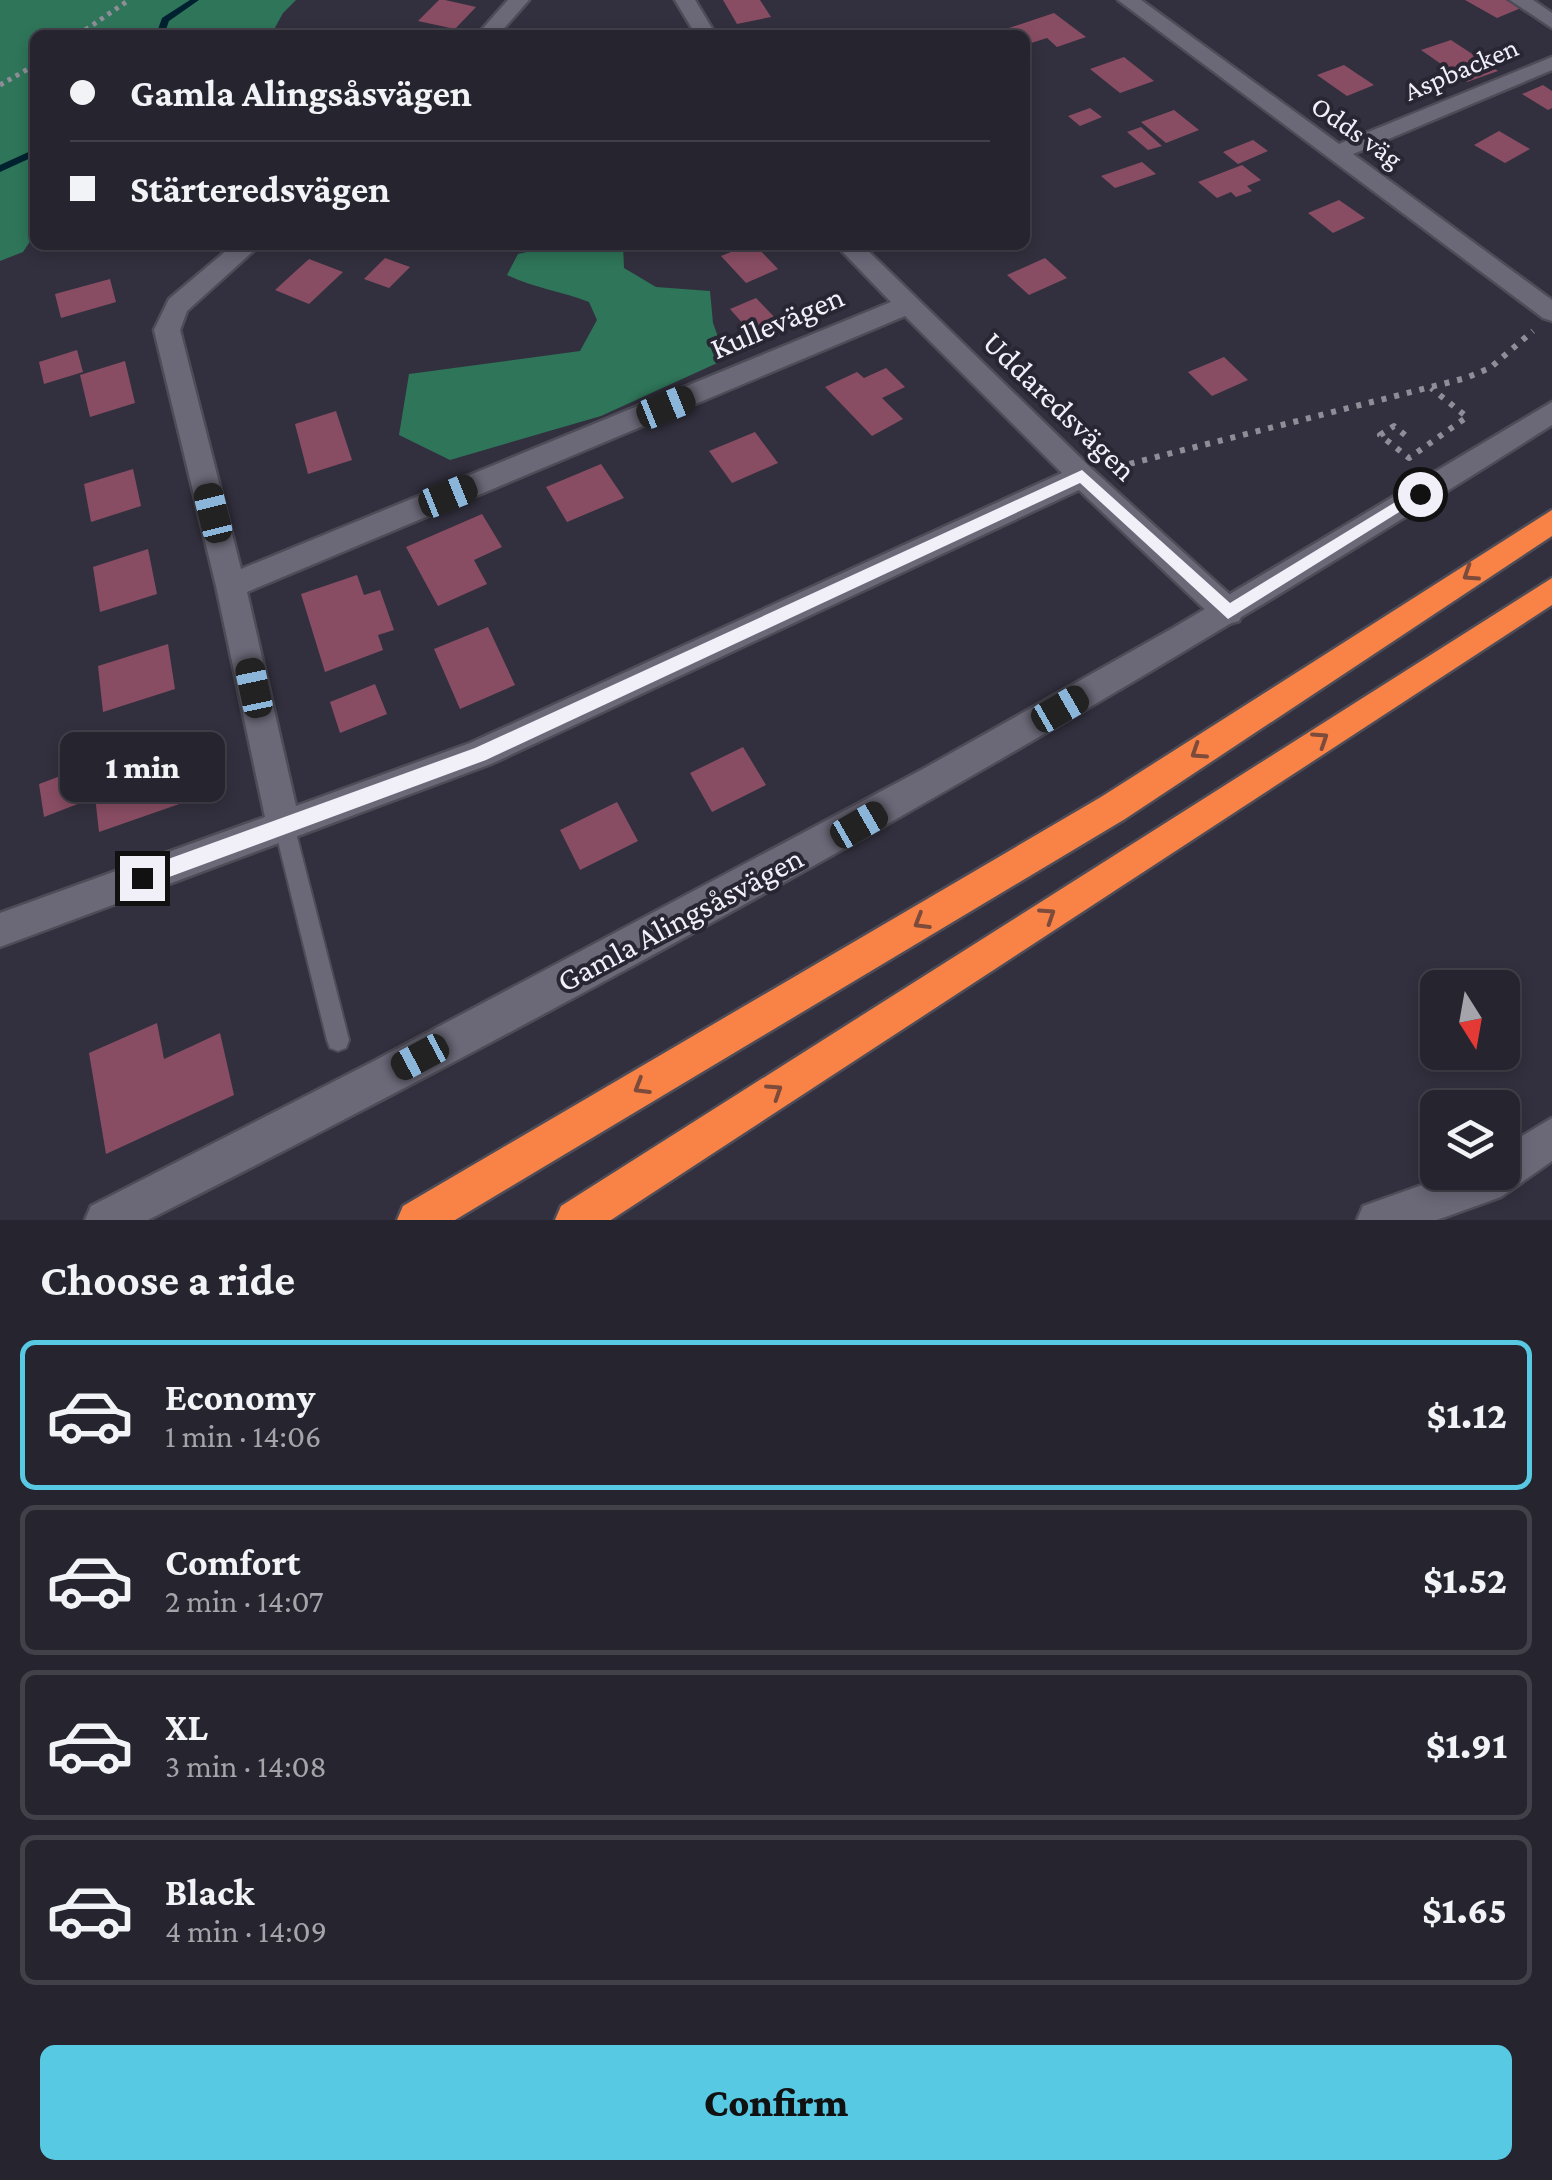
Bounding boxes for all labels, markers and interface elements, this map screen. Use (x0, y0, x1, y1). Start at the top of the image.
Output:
street label: Aspbacken (1399, 31, 1523, 107)
text: Gamla Alingsåsvägen (130, 72, 472, 114)
street label: Odds väg (1306, 90, 1409, 175)
text: Stärteredsvägen (130, 168, 390, 210)
street label: Kullevägen (705, 278, 849, 366)
street label: Uddaredsvägen (976, 324, 1144, 488)
car (633, 382, 699, 432)
car (415, 471, 481, 521)
route start (1398, 472, 1443, 517)
car (191, 480, 235, 546)
one-way arrow (1463, 562, 1481, 581)
car (233, 656, 275, 720)
car (1027, 681, 1093, 737)
callout: 1 min (59, 733, 224, 803)
one-way arrow (1310, 733, 1328, 752)
one-way arrow (1191, 740, 1209, 759)
text: 1 min (105, 749, 180, 785)
car (826, 797, 892, 853)
street label: Gamla Alingsåsvägen (551, 839, 809, 999)
route end (120, 856, 165, 901)
one-way arrow (914, 909, 932, 929)
one-way arrow (1037, 909, 1055, 928)
north arrow (1420, 970, 1520, 1070)
map controls (1420, 970, 1520, 1190)
car (386, 1030, 454, 1084)
one-way arrow (634, 1075, 652, 1094)
one-way arrow (764, 1085, 782, 1104)
button: layers (1420, 1090, 1520, 1190)
text: Choose a ride (40, 1255, 295, 1305)
icon: car (45, 1370, 135, 1460)
text: Economy (165, 1376, 315, 1418)
text: $1.12 (1427, 1394, 1507, 1436)
text: 1 min · 14:06 (165, 1418, 321, 1454)
icon: car (45, 1535, 135, 1625)
text: Comfort (165, 1541, 301, 1583)
text: $1.52 (1423, 1559, 1507, 1601)
text: 2 min · 14:07 (165, 1583, 324, 1619)
icon: car (45, 1700, 135, 1790)
text: XL (165, 1706, 208, 1748)
text: $1.91 (1426, 1724, 1507, 1766)
text: 3 min · 14:08 (165, 1748, 327, 1784)
icon: car (45, 1865, 135, 1955)
text: Black (165, 1871, 254, 1913)
text: $1.65 (1422, 1889, 1507, 1931)
text: 4 min · 14:09 (165, 1913, 327, 1949)
button: Confirm (40, 2045, 1512, 2160)

